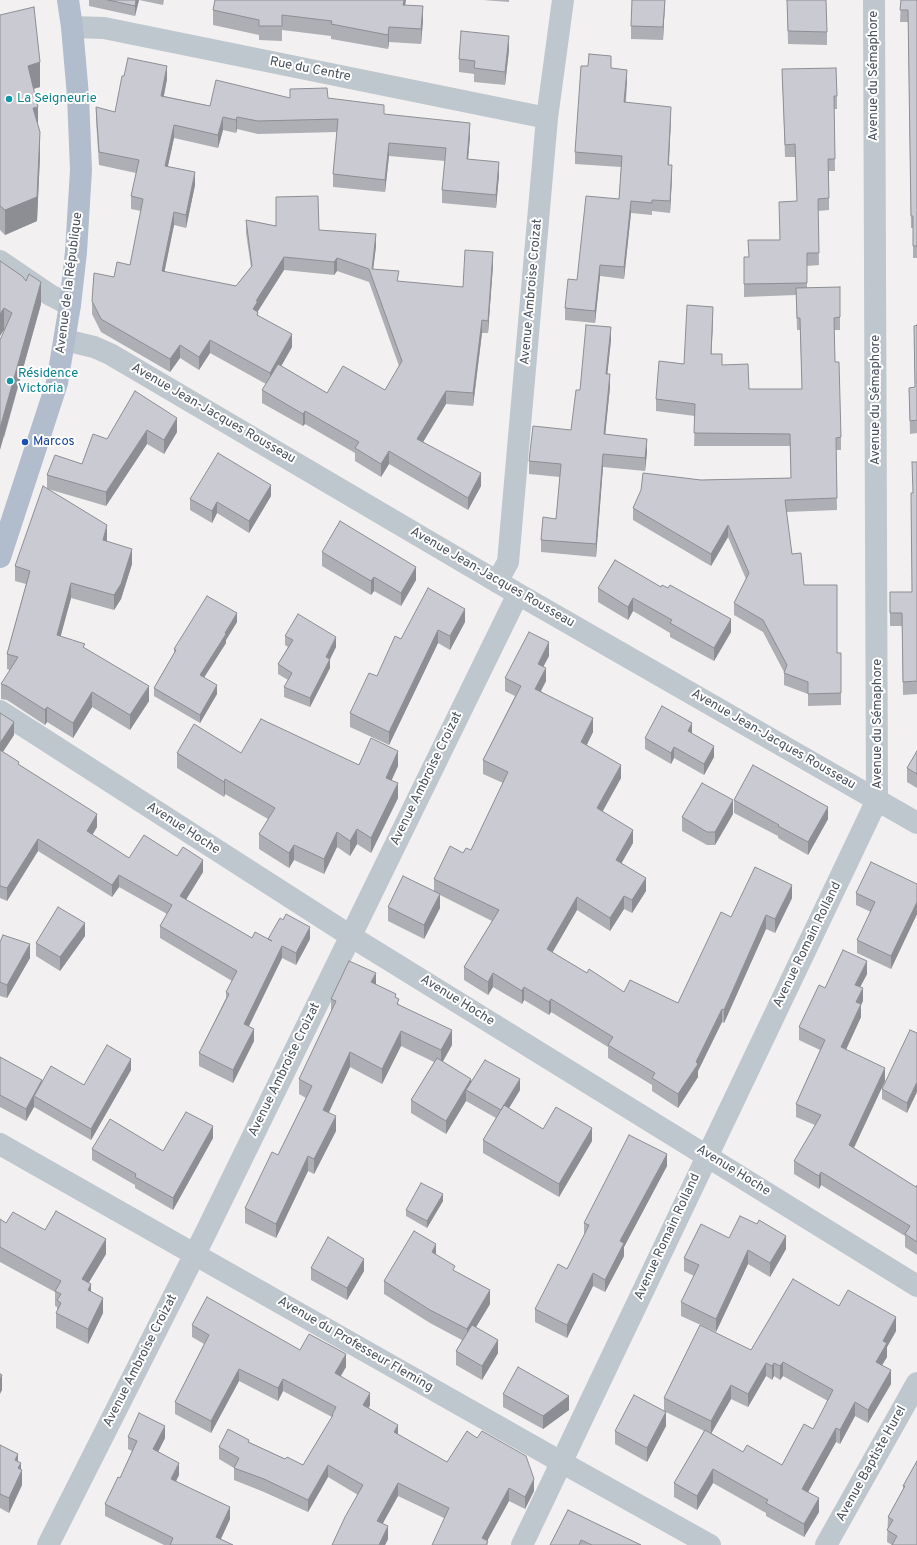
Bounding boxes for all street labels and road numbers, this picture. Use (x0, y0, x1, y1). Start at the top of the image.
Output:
street label: Avenue du Sémaphore (866, 11, 882, 141)
street label: Rue du Centre (268, 54, 352, 86)
street label: Avenue de la République (54, 211, 86, 355)
street label: Avenue Ambroise Croizat (518, 218, 546, 366)
street label: Avenue du Sémaphore (868, 335, 884, 465)
street label: Avenue Jean-Jacques Rousseau (128, 360, 298, 468)
street label: Avenue Jean-Jacques Rousseau (407, 524, 577, 632)
street label: Avenue du Sémaphore (870, 659, 886, 789)
street label: Avenue Jean-Jacques Rousseau (688, 686, 858, 794)
street label: Avenue Ambroise Croizat (388, 710, 466, 848)
street label: Avenue Hoche (143, 800, 223, 858)
street label: Avenue Romain Rolland (771, 880, 845, 1010)
street label: Avenue Hoche (417, 972, 497, 1030)
street label: Avenue Ambroise Croizat (246, 1001, 324, 1139)
street label: Avenue Hoche (693, 1142, 773, 1200)
street label: Avenue Romain Rolland (632, 1171, 704, 1303)
street label: Avenue Ambroise Croizat (101, 1292, 181, 1430)
street label: Avenue du Professeur Fleming (275, 1294, 435, 1396)
street label: Avenue Baptiste Hurel (834, 1403, 910, 1525)

